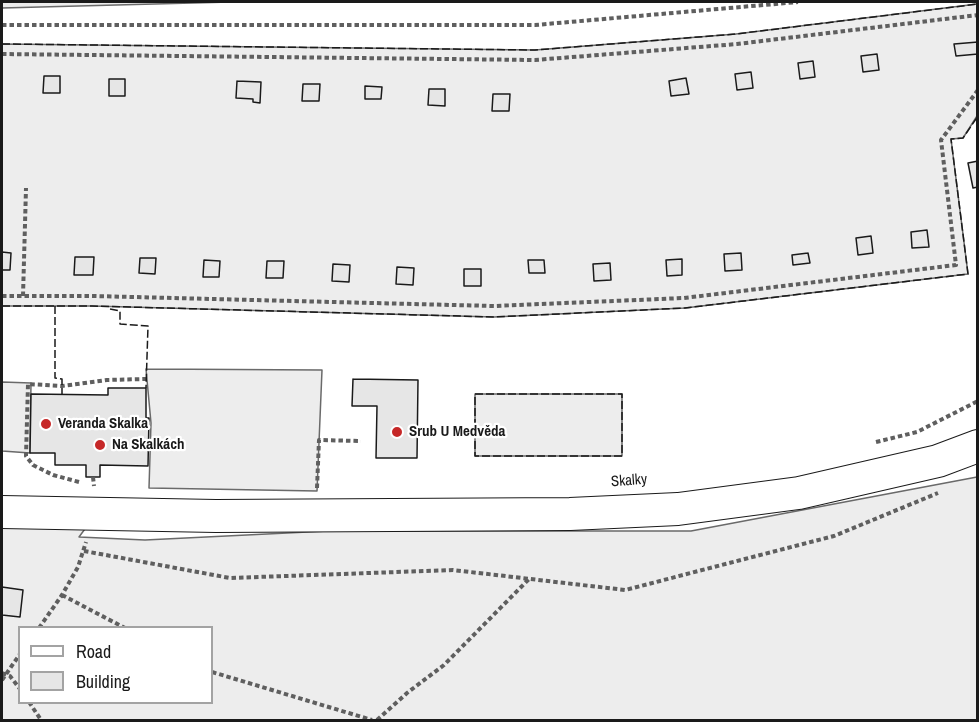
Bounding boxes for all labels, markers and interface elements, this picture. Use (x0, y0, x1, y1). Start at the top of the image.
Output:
place label: Veranda Skalka (58, 415, 148, 433)
marker: Veranda Skalka (39, 417, 53, 431)
place label: Srub U Medvěda (409, 423, 505, 441)
marker: Srub U Medvěda (390, 425, 404, 439)
place label: Na Skalkách (112, 436, 184, 454)
marker: Na Skalkách (93, 438, 107, 452)
street label: Skalky (610, 471, 648, 491)
legend (18, 626, 213, 704)
text: Road (76, 639, 111, 664)
text: Building (76, 669, 130, 694)

